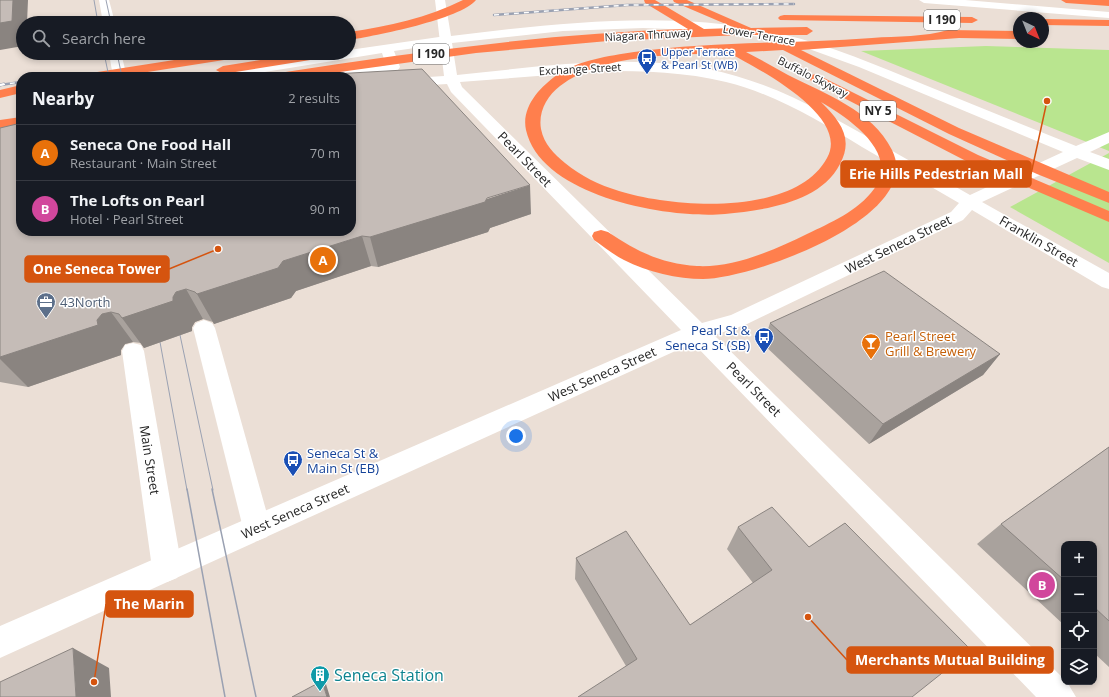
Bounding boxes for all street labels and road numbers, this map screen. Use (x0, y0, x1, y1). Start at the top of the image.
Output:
road number: I 190 (924, 10, 960, 30)
street label: Lower Terrace (722, 21, 796, 48)
street label: Niagara Thruway (604, 25, 692, 44)
road number: I 190 (413, 44, 449, 64)
street label: Buffalo Skyway (775, 52, 851, 101)
street label: Exchange Street (538, 59, 622, 78)
road number: NY 5 (860, 101, 896, 121)
street label: Pearl Street (494, 127, 556, 191)
street label: West Seneca Street (842, 210, 955, 278)
street label: Franklin Street (996, 211, 1082, 271)
street label: West Seneca Street (545, 342, 659, 406)
street label: Pearl Street (723, 358, 786, 421)
street label: Main Street (136, 424, 164, 496)
street label: West Seneca Street (238, 479, 352, 543)

